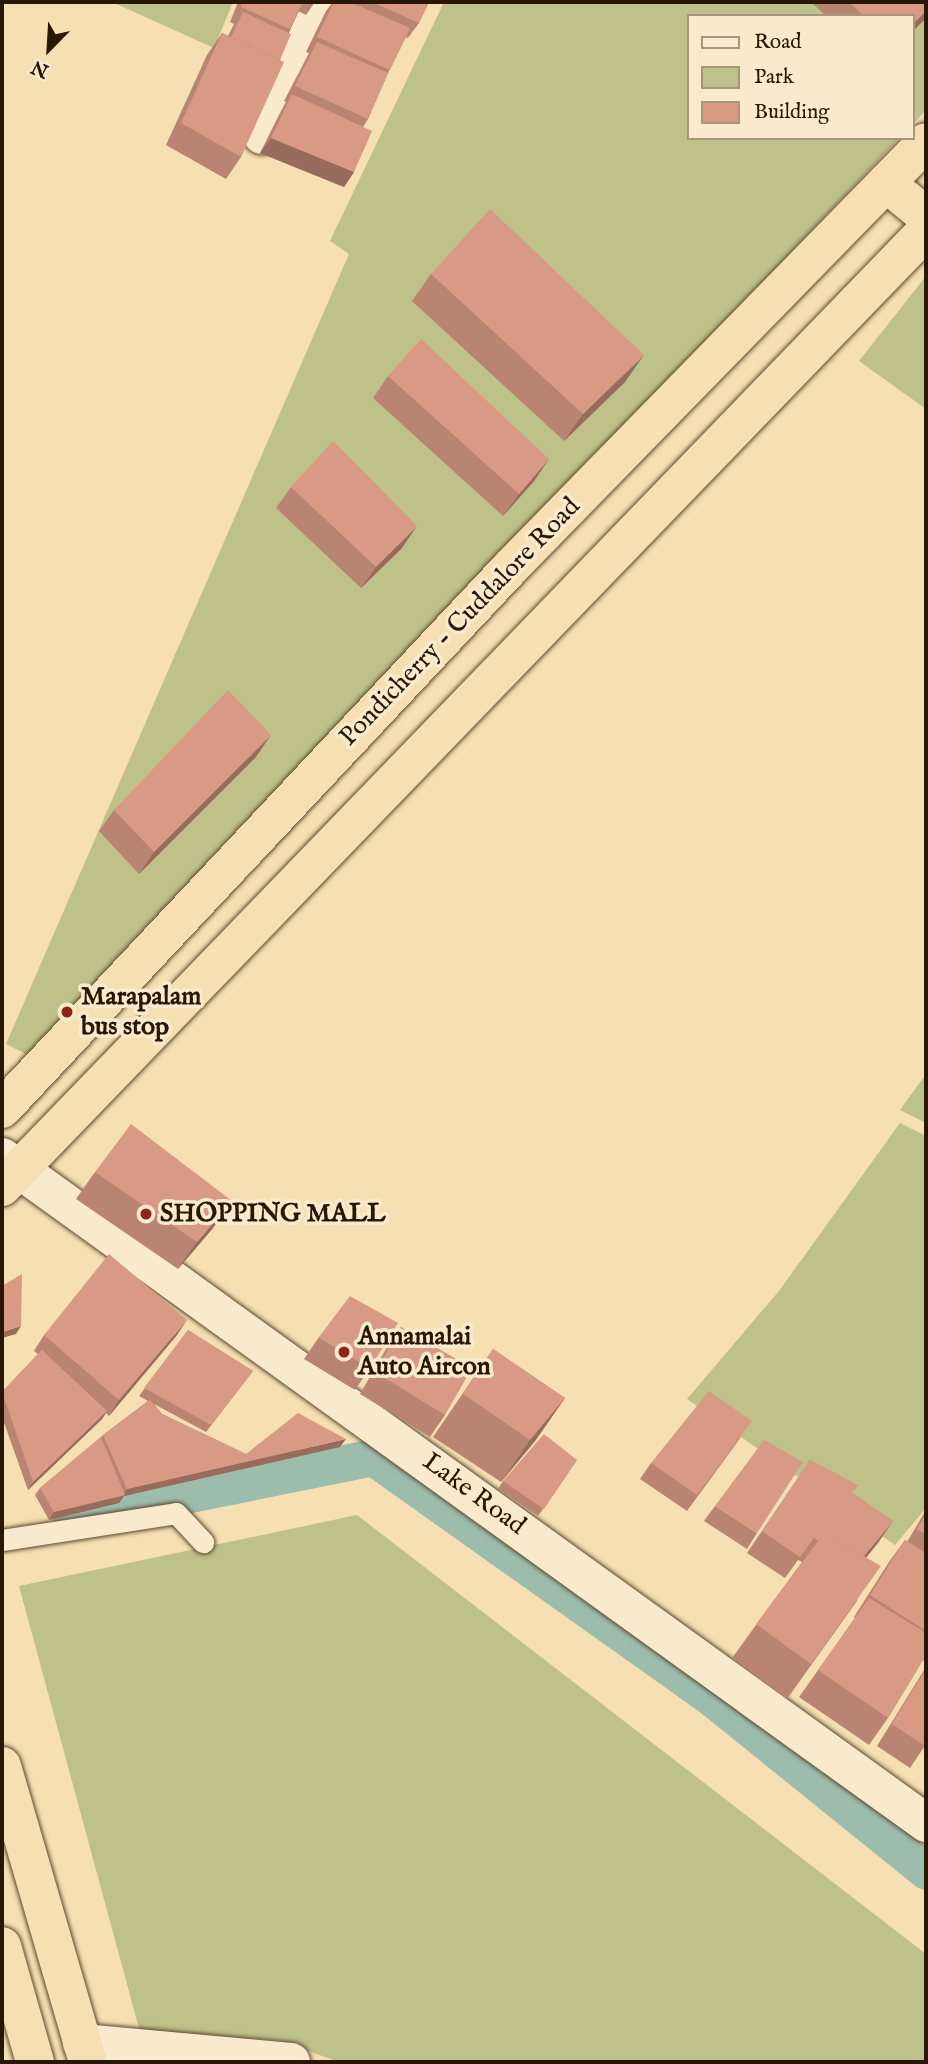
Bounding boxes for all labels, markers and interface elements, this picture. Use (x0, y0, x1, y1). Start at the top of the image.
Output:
north arrow (14, 14, 84, 84)
legend (687, 14, 914, 140)
text: Road (754, 29, 801, 56)
text: N (28, 54, 53, 82)
text: Park (754, 64, 794, 91)
text: Building (754, 99, 829, 126)
street label: Pondicherry - Cuddalore Road (333, 491, 587, 753)
place label: Marapalam bus stop (81, 981, 201, 1042)
marker: Marapalam bus stop (59, 1004, 75, 1020)
place label: SHOPPING MALL (160, 1198, 385, 1230)
marker: SHOPPING MALL (138, 1206, 154, 1222)
place label: Annamalai Auto Aircon (358, 1321, 491, 1382)
marker: Annamalai Auto Aircon (336, 1344, 352, 1360)
street label: Lake Road (416, 1446, 532, 1542)

